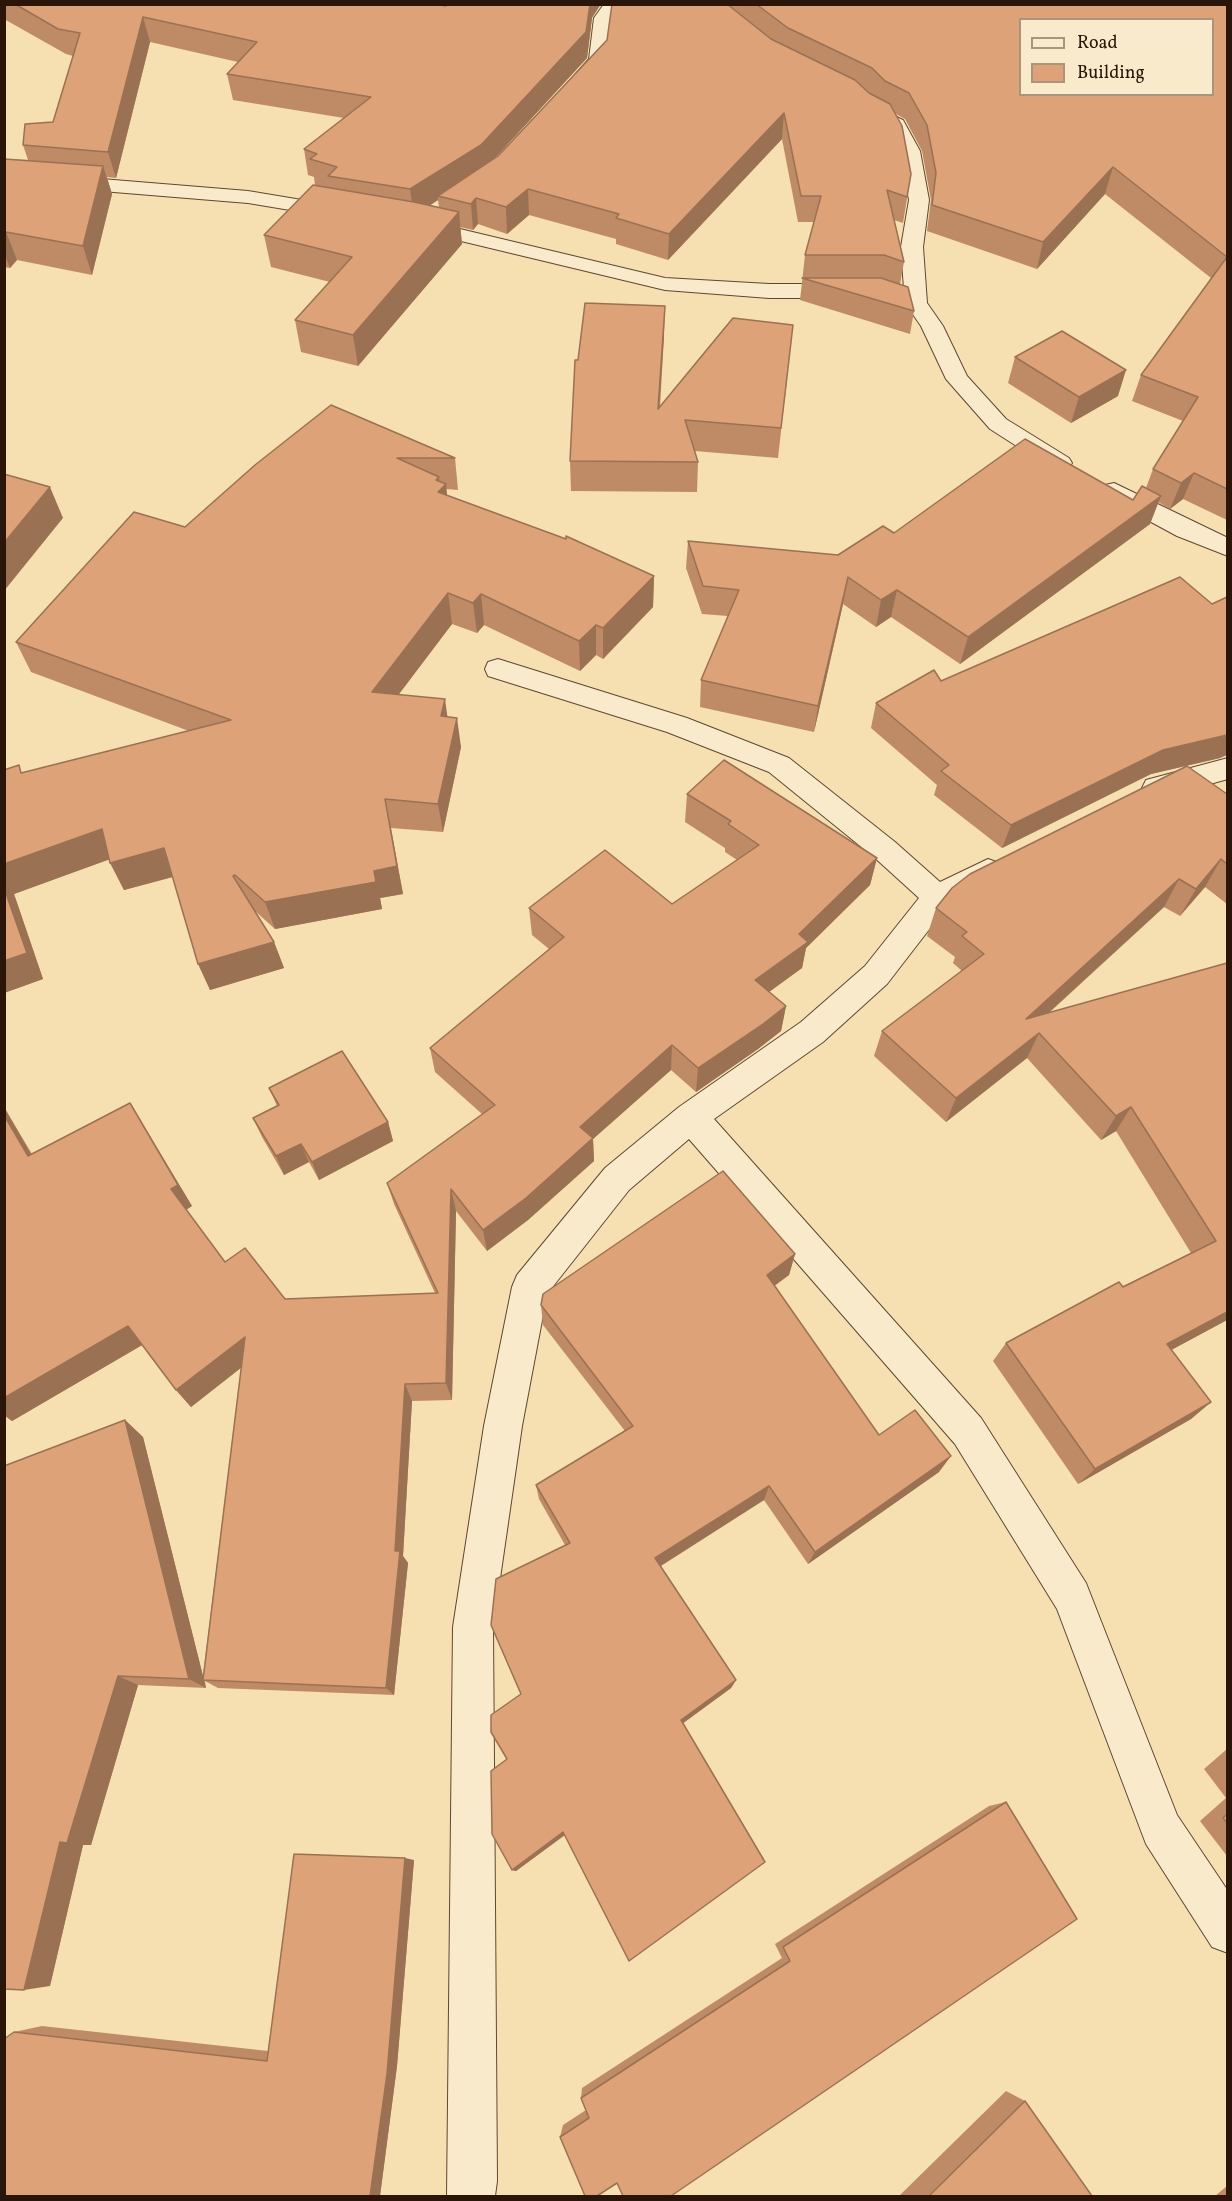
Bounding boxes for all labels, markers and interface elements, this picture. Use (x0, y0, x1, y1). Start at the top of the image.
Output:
legend (1019, 18, 1214, 96)
text: Road (1077, 31, 1118, 56)
text: Building (1077, 61, 1145, 86)

